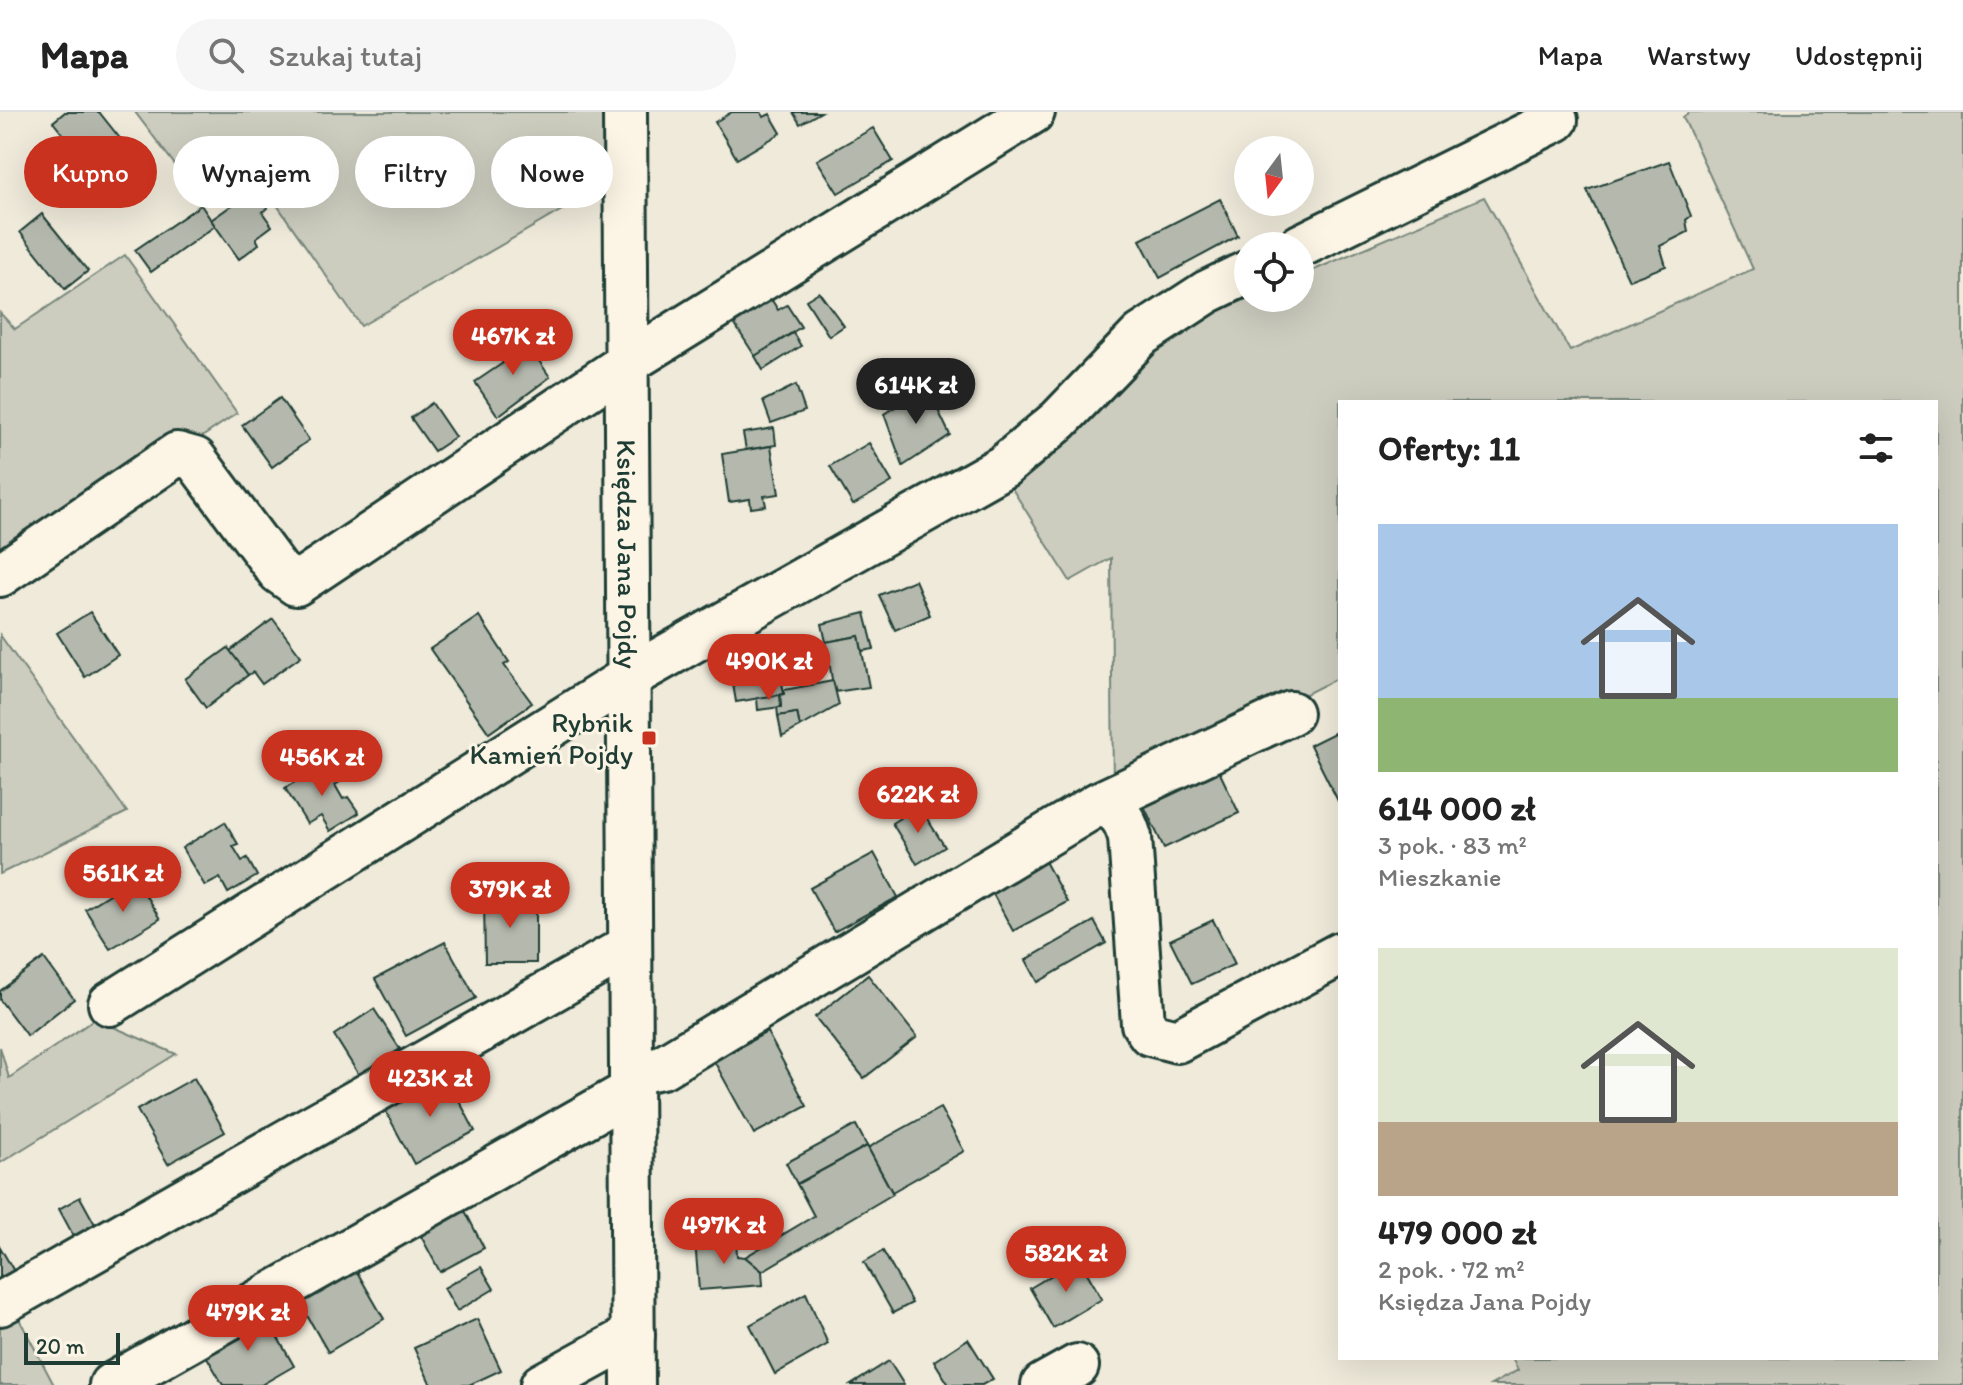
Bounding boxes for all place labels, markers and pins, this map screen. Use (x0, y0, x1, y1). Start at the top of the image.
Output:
pin: 467K zł (439, 309, 587, 377)
pin: 614K zł (842, 358, 990, 426)
pin: 490K zł (695, 634, 843, 702)
place label: Rybnik Kamień Pojdy (470, 705, 634, 771)
marker: Rybnik Kamień Pojdy (640, 729, 658, 747)
pin: 456K zł (248, 730, 396, 798)
pin: 622K zł (844, 767, 992, 835)
pin: 561K zł (49, 846, 197, 914)
pin: 379K zł (436, 862, 584, 930)
pin: 423K zł (356, 1051, 504, 1119)
pin: 497K zł (650, 1198, 798, 1266)
pin: 582K zł (992, 1226, 1140, 1294)
pin: 479K zł (174, 1285, 322, 1353)

